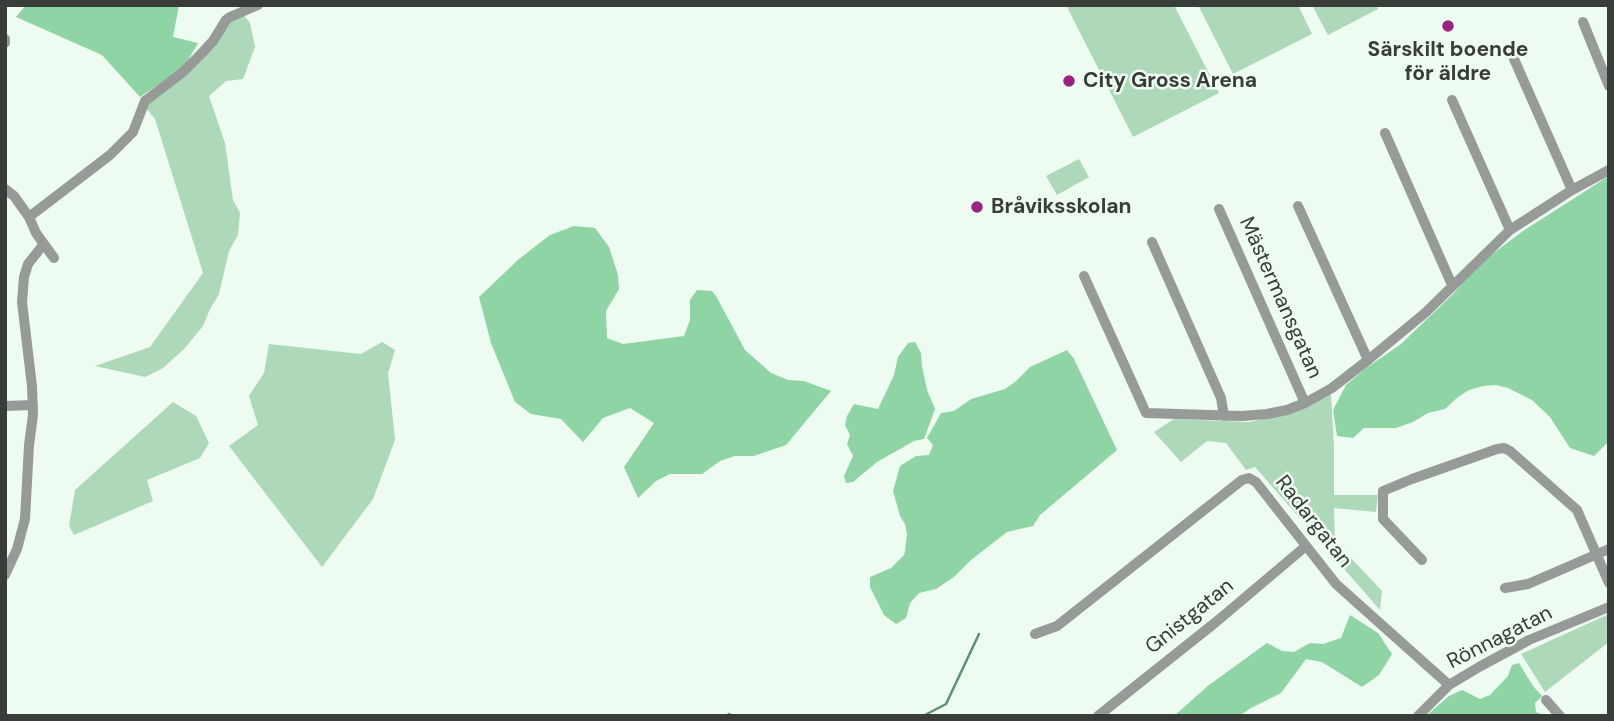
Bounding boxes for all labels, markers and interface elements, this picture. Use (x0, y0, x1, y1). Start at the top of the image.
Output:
marker: Särskilt boende för äldre (1440, 18, 1456, 34)
place label: Särskilt boende för äldre (1368, 37, 1528, 87)
place label: City Gross Arena (1083, 68, 1257, 94)
marker: City Gross Arena (1061, 73, 1077, 89)
place label: Bråviksskolan (991, 194, 1132, 220)
marker: Bråviksskolan (969, 199, 985, 215)
street label: Mästermansgatan (1233, 213, 1327, 383)
street label: Radargatan (1269, 471, 1357, 573)
street label: Gnistgatan (1141, 574, 1239, 660)
street label: Rönnagatan (1443, 601, 1557, 675)

